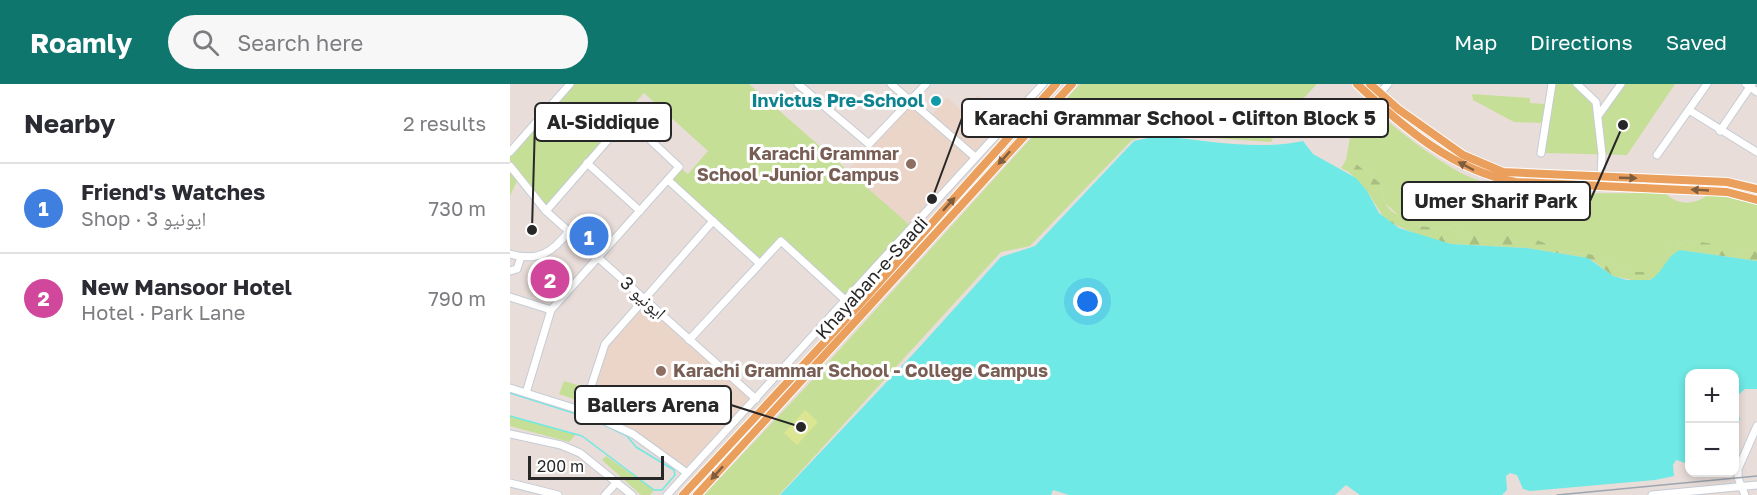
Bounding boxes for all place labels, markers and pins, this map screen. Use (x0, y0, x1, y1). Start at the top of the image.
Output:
place label: Invictus Pre-School (751, 89, 924, 111)
marker: Invictus Pre-School (929, 94, 943, 108)
callout: Karachi Grammar School - Clifton Block 5 (962, 99, 1388, 137)
callout: Al-Siddique (535, 103, 671, 141)
place label: Karachi Grammar School -Junior Campus (697, 142, 899, 185)
marker: Karachi Grammar School -Junior Campus (904, 157, 918, 171)
callout: Umer Sharif Park (1402, 182, 1590, 220)
pin: 1 (570, 214, 608, 258)
pin: 2 (530, 256, 570, 302)
place label: Karachi Grammar School - College Campus (673, 359, 1048, 381)
marker: Karachi Grammar School - College Campus (654, 364, 668, 378)
callout: Ballers Arena (575, 386, 731, 424)

